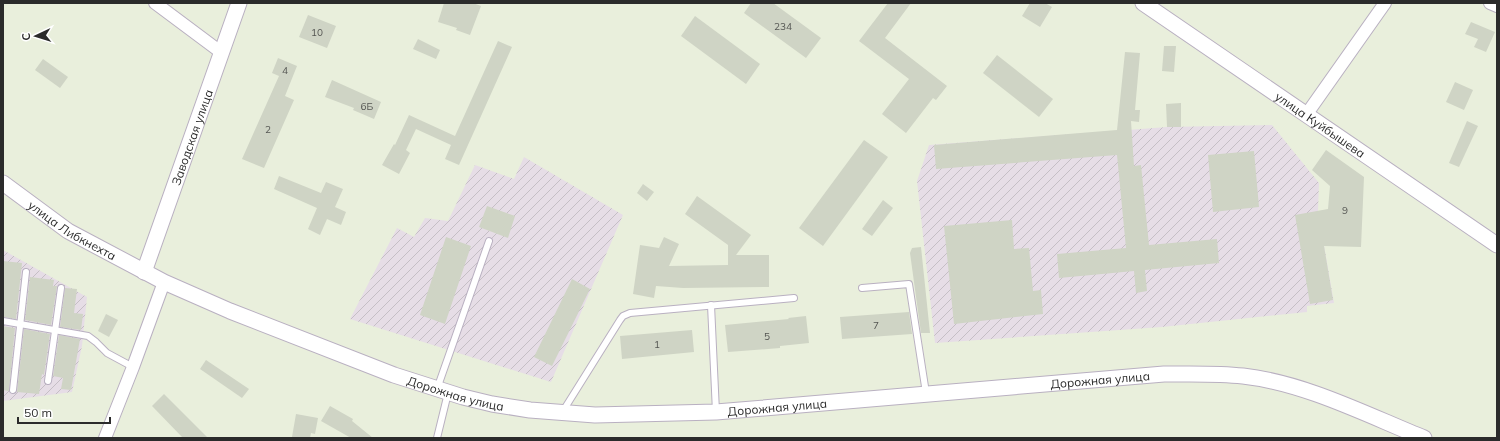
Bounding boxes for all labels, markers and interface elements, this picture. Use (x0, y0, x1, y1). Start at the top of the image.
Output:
north arrow (16, 16, 56, 56)
house number: 234 (774, 20, 792, 33)
house number: 10 (311, 26, 323, 39)
text: С (19, 32, 33, 41)
house number: 4 (282, 64, 288, 77)
street label: Заводская улица (168, 87, 215, 187)
street label: улица Куйбышева (1273, 88, 1368, 160)
house number: 6Б (361, 100, 374, 113)
house number: 2 (265, 123, 271, 136)
street label: улица Либкнехта (26, 197, 119, 263)
house number: 9 (1342, 204, 1348, 217)
house number: 7 (873, 319, 879, 332)
house number: 5 (764, 330, 770, 343)
house number: 1 (654, 338, 660, 351)
street label: Дорожная улица (1050, 368, 1150, 391)
street label: Дорожная улица (405, 372, 505, 413)
street label: Дорожная улица (727, 395, 828, 419)
scale bar (18, 399, 110, 425)
text: 50 m (24, 405, 52, 420)

